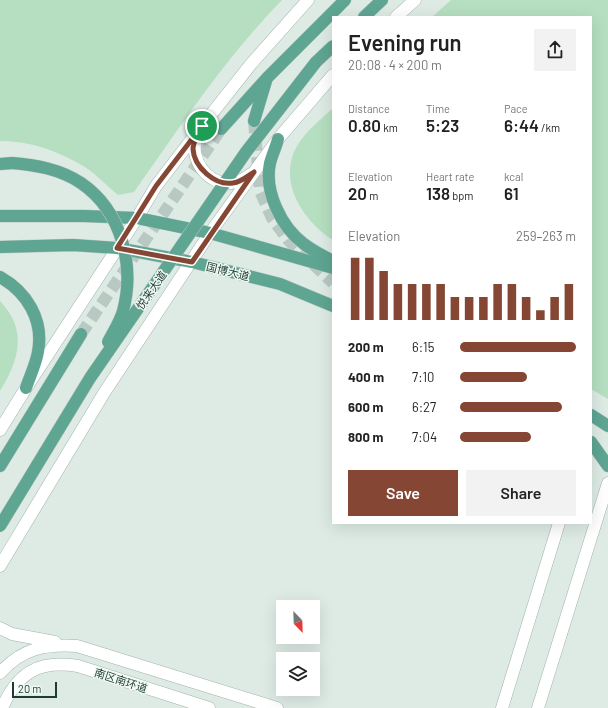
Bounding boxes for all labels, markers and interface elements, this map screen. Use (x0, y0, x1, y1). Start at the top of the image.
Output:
text: Evening run (348, 29, 462, 55)
button: share (534, 29, 576, 71)
text: 20:08 · 4 × 200 m (348, 57, 442, 73)
text: Distance (348, 102, 390, 115)
text: Time (426, 102, 450, 115)
text: Pace (504, 102, 528, 115)
pin (185, 109, 219, 143)
icon: arrive (191, 115, 213, 137)
text: 0.80 (348, 115, 381, 135)
text: 5:23 (426, 115, 459, 135)
text: 6:44 (504, 115, 539, 135)
text: km (381, 121, 398, 134)
text: /km (539, 121, 560, 134)
text: Elevation (348, 170, 392, 183)
text: Heart rate (426, 170, 474, 183)
text: kcal (504, 170, 523, 183)
text: 20 (348, 183, 367, 203)
text: 138 (426, 183, 450, 203)
text: 61 (504, 183, 519, 203)
text: m (367, 189, 378, 202)
text: bpm (450, 189, 473, 202)
text: Elevation (348, 228, 400, 244)
text: 259–263 m (516, 228, 576, 244)
street label: 国博大道 (205, 259, 251, 283)
street label: 悦来大道 (133, 268, 169, 312)
text: 200 m (348, 339, 384, 355)
text: 6:15 (412, 339, 434, 355)
text: 400 m (348, 369, 384, 385)
text: 7:10 (412, 369, 434, 385)
text: 600 m (348, 399, 383, 415)
text: 6:27 (412, 399, 436, 415)
text: 800 m (348, 429, 383, 445)
text: 7:04 (412, 429, 437, 445)
button: Save (348, 470, 458, 516)
button: Share (466, 470, 576, 516)
north arrow (276, 600, 320, 644)
map controls (276, 600, 320, 696)
button: layers (276, 652, 320, 696)
street label: 南区南环道 (93, 665, 149, 695)
scale bar (12, 680, 57, 699)
text: 20 m (18, 682, 41, 695)

